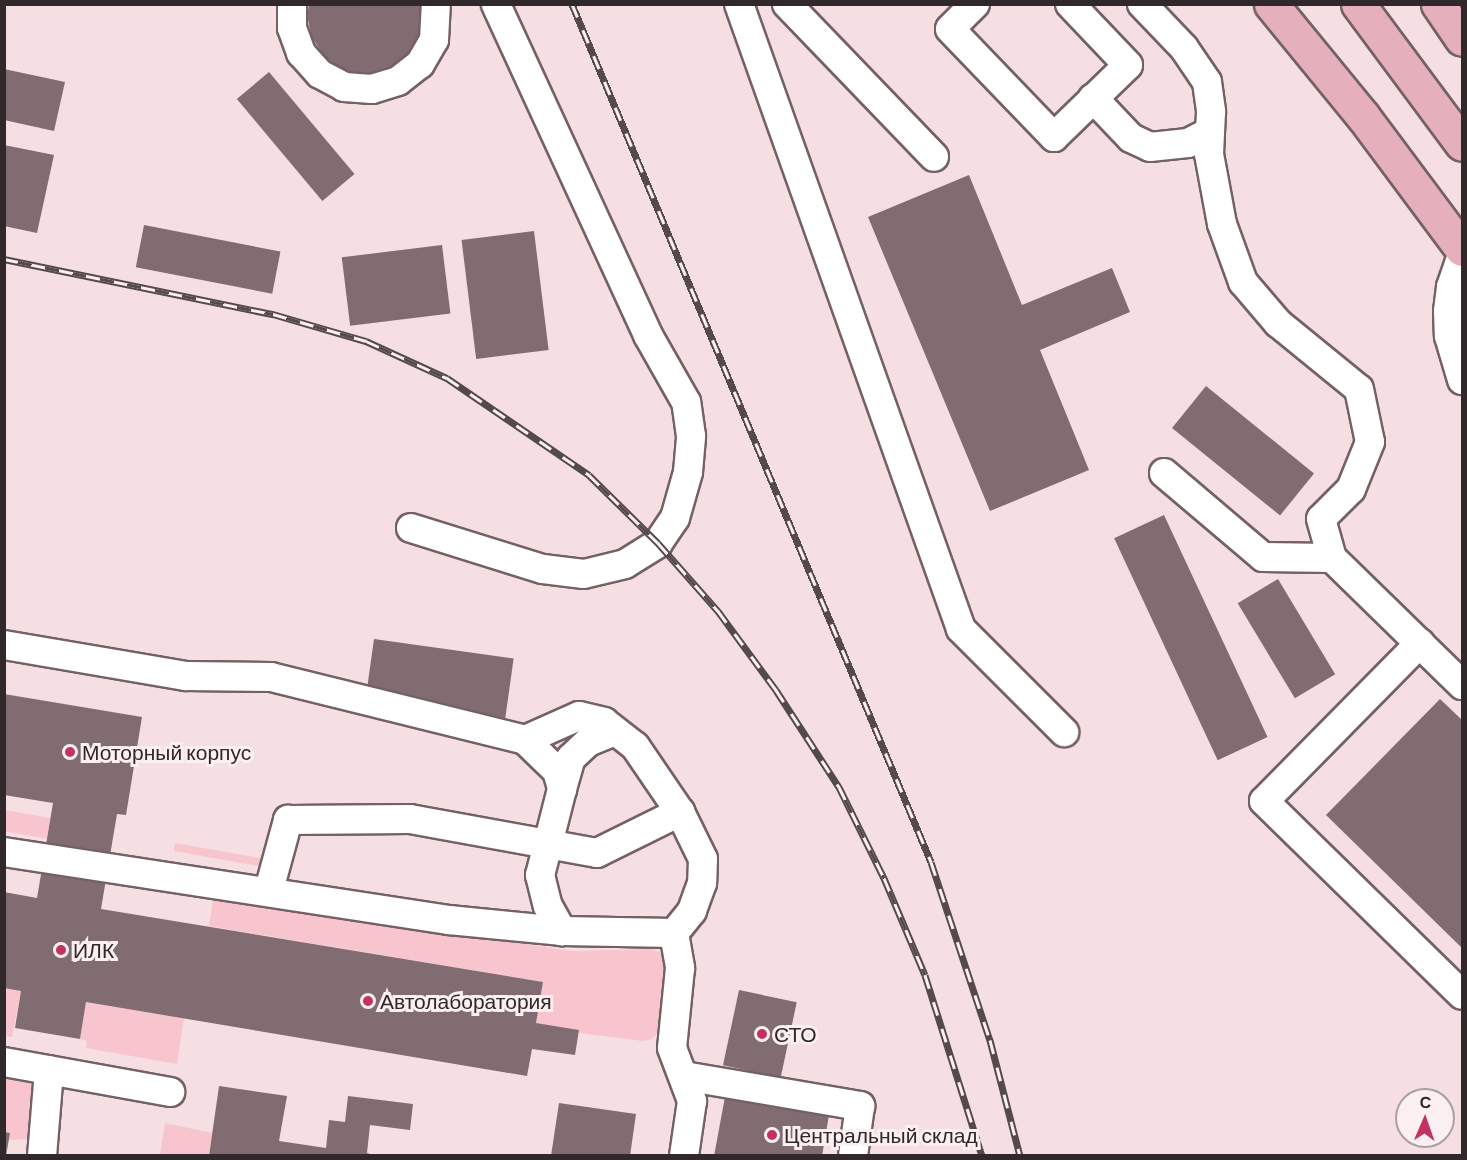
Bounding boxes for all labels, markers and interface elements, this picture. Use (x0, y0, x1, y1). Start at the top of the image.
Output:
place label: Моторный корпус (82, 739, 251, 765)
marker: Моторный корпус (63, 745, 77, 759)
place label: ИЛК (73, 937, 114, 963)
marker: ИЛК (54, 943, 68, 957)
place label: Автолаборатория (380, 988, 552, 1014)
marker: Автолаборатория (361, 994, 375, 1008)
place label: СТО (774, 1021, 817, 1047)
marker: СТО (755, 1027, 769, 1041)
north arrow (1395, 1088, 1455, 1148)
text: С (1419, 1092, 1432, 1111)
place label: Центральный склад (784, 1122, 978, 1148)
marker: Центральный склад (765, 1128, 779, 1142)

